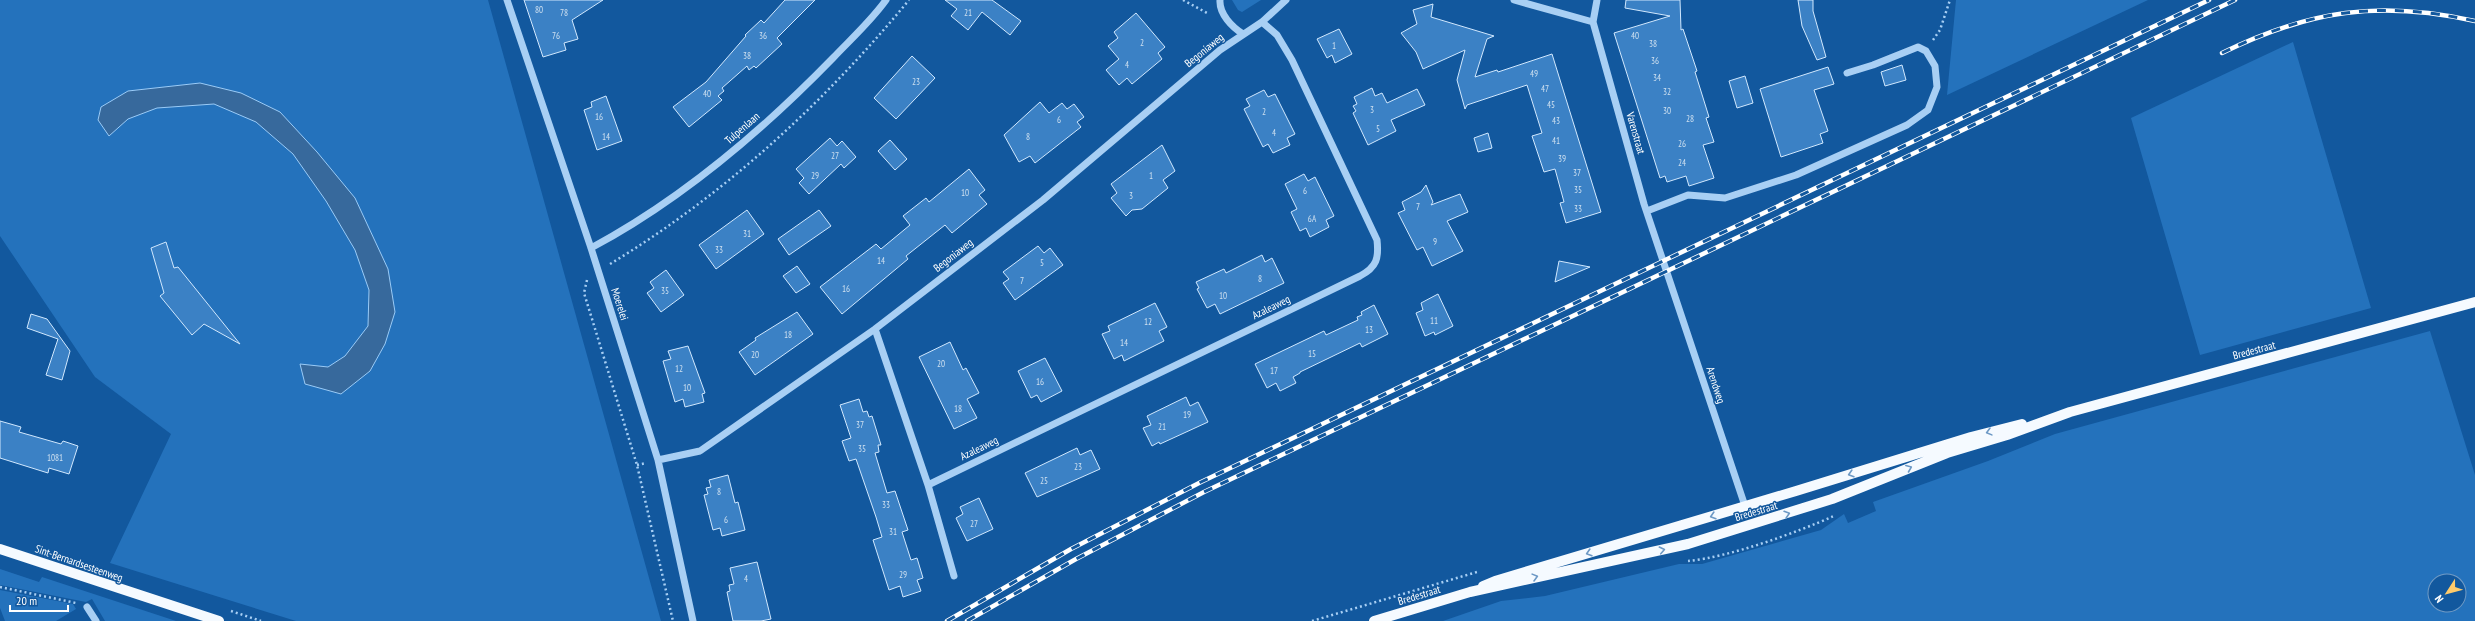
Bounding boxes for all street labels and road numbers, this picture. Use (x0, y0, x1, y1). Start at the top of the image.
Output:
street label: Begoniaweg (1182, 30, 1227, 70)
street label: Tulpenlaan (722, 109, 762, 147)
street label: Varenstraat (1623, 109, 1649, 156)
street label: Begoniaweg (930, 235, 976, 275)
street label: Moerelei (608, 286, 632, 322)
street label: Azaleaweg (1250, 292, 1292, 322)
street label: Bredestraat (2231, 338, 2277, 362)
street label: Arendweg (1703, 365, 1729, 405)
street label: Azaleaweg (958, 433, 1000, 463)
street label: Bredestraat (1733, 498, 1779, 524)
street label: Sint-Bernardsesteenweg (33, 541, 125, 585)
street label: Bredestraat (1396, 582, 1442, 608)

